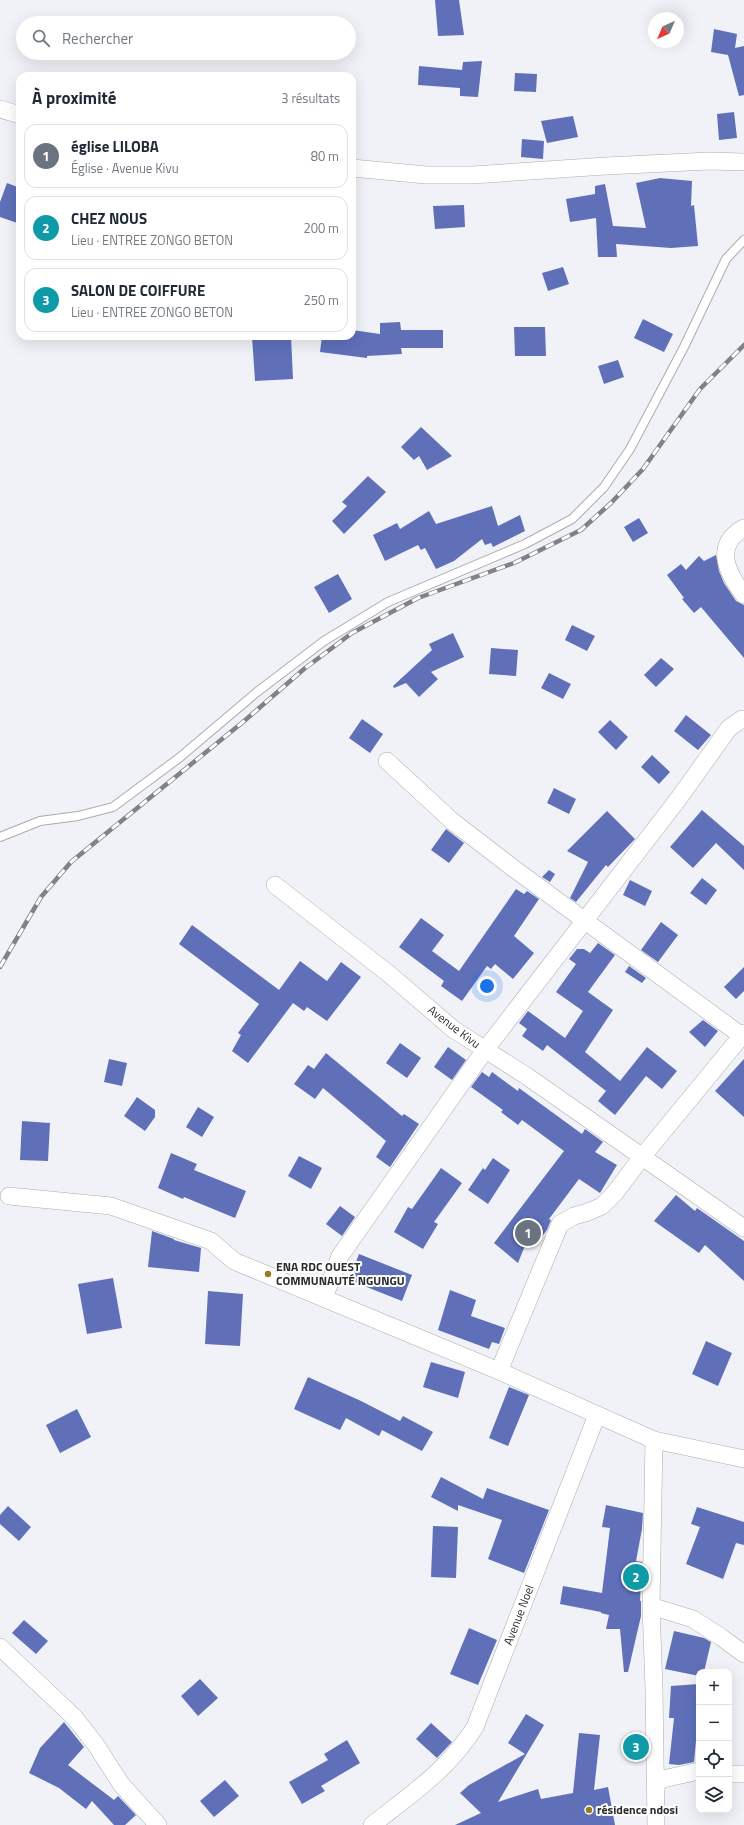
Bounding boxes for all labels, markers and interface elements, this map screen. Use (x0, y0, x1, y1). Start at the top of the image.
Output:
north arrow (648, 12, 684, 48)
search box (16, 16, 356, 60)
icon: search (30, 27, 52, 49)
text: Rechercher (62, 27, 133, 50)
text: À proximité (32, 85, 116, 111)
text: 3 résultats (281, 88, 340, 108)
text: église LILOBA (71, 135, 159, 158)
text: 1 (42, 146, 50, 166)
text: 80 m (311, 146, 339, 166)
text: Église · Avenue Kivu (71, 158, 179, 178)
text: CHEZ NOUS (71, 207, 147, 230)
text: 2 (42, 218, 50, 238)
text: 200 m (303, 218, 339, 238)
text: Lieu · ENTREE ZONGO BETON (71, 230, 233, 250)
text: SALON DE COIFFURE (71, 279, 205, 302)
text: 3 (42, 290, 50, 310)
text: 250 m (303, 290, 339, 310)
text: Lieu · ENTREE ZONGO BETON (71, 302, 233, 322)
your location (477, 976, 497, 996)
street label: Avenue Kivu (424, 1000, 485, 1053)
pin: 1 (515, 1218, 541, 1248)
place label: ENA RDC OUEST COMMUNAUTÉ NGUNGU (276, 1257, 405, 1290)
marker: ENA RDC OUEST COMMUNAUTÉ NGUNGU (263, 1269, 273, 1279)
pin: 2 (623, 1562, 649, 1592)
street label: Avenue Noel (498, 1582, 539, 1648)
map controls (696, 1669, 732, 1813)
button: + (696, 1669, 732, 1705)
button: − (696, 1705, 732, 1741)
pin: 3 (623, 1732, 649, 1762)
button: locate (696, 1741, 732, 1777)
button: layers (696, 1777, 732, 1813)
place label: résidence ndosi (597, 1800, 678, 1819)
marker: résidence ndosi (584, 1805, 594, 1815)

